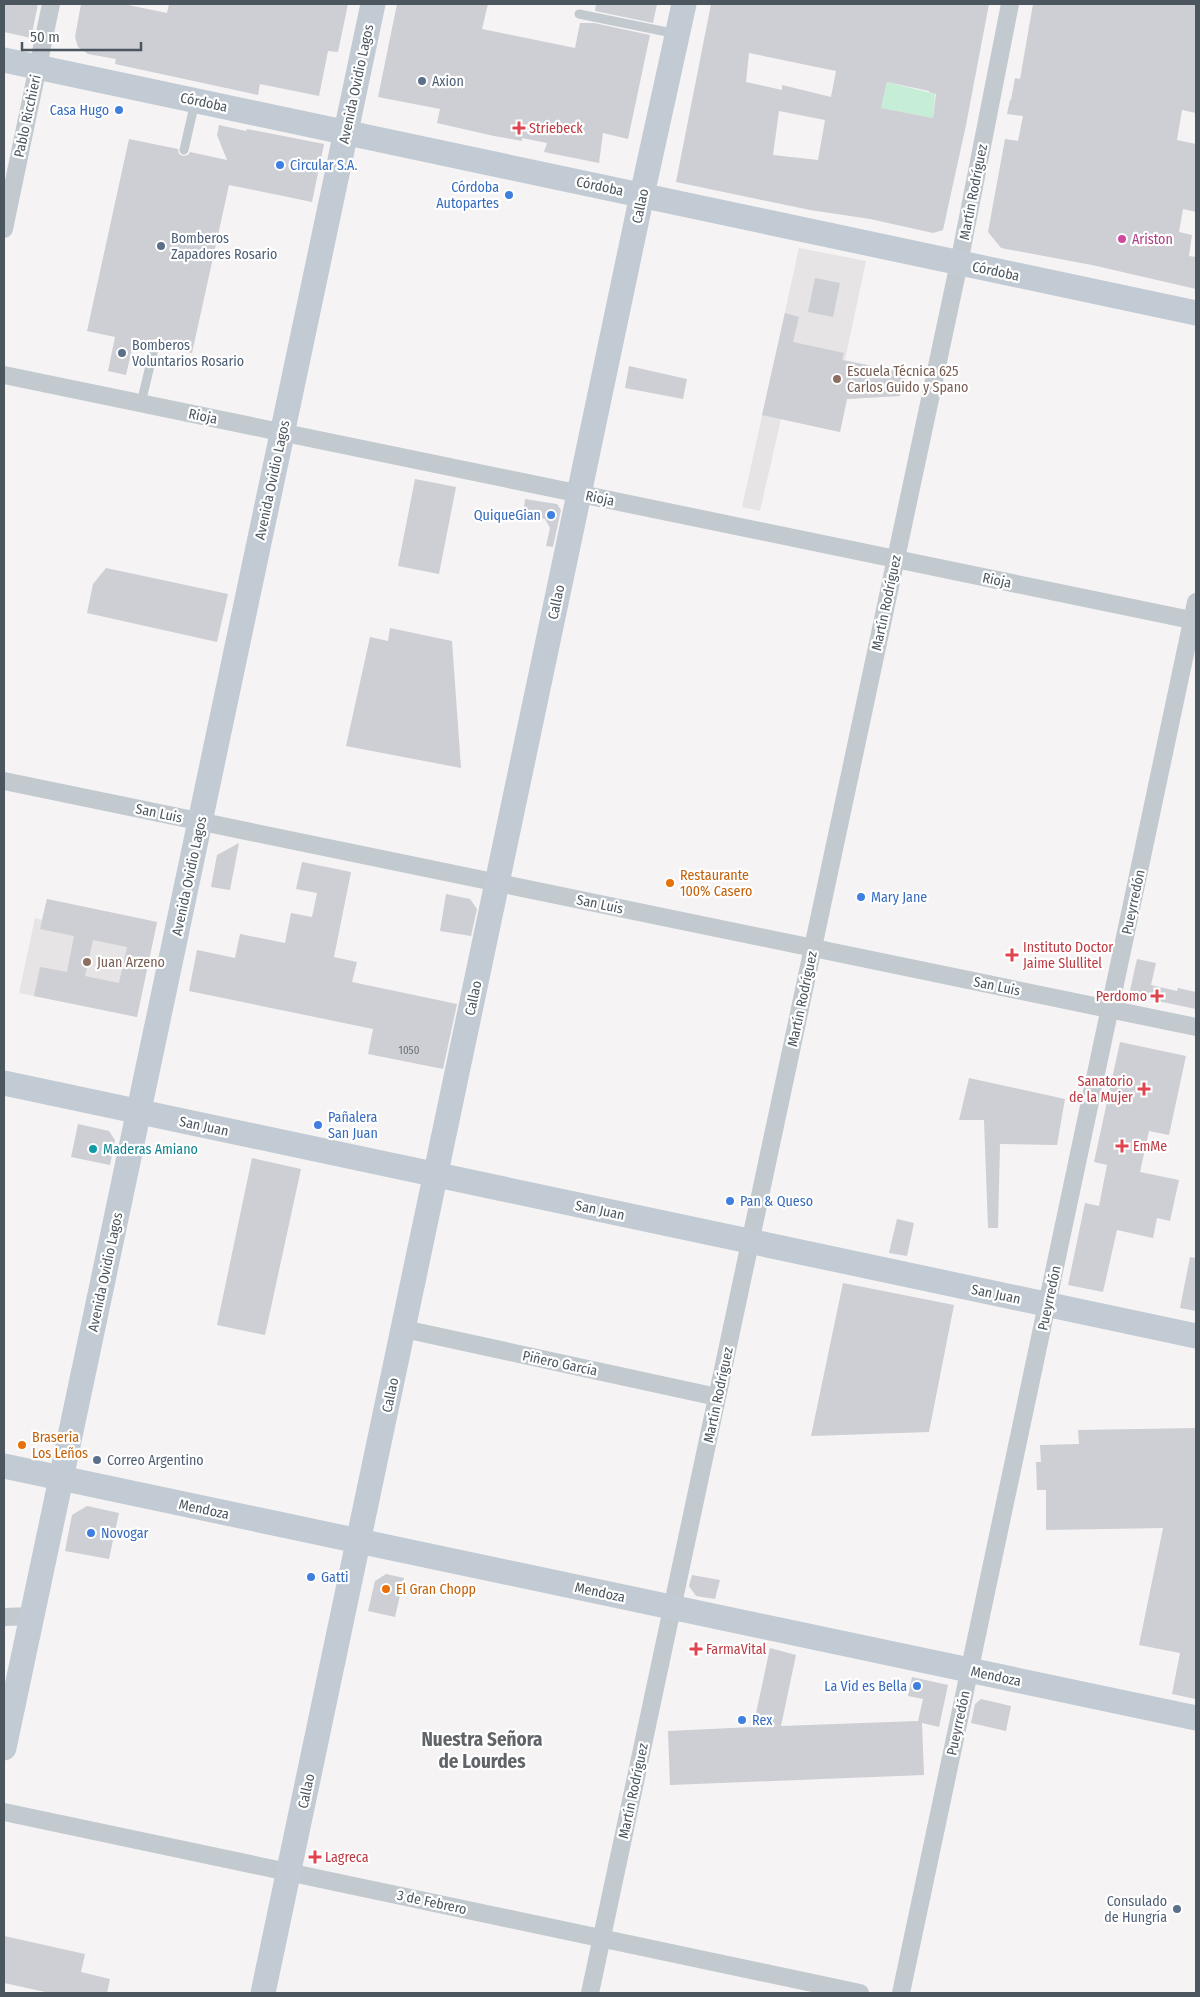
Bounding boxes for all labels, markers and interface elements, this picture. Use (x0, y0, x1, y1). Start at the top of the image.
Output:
scale bar (22, 20, 141, 52)
street label: Avenida Ovidio Lagos (336, 23, 377, 145)
text: 50 m (30, 28, 60, 46)
street label: Pablo Ricchieri (10, 73, 45, 159)
place label: Axion (432, 73, 464, 90)
marker: Axion (416, 75, 428, 87)
street label: Córdoba (179, 89, 229, 116)
place label: Casa Hugo (50, 102, 109, 119)
marker: Casa Hugo (113, 104, 125, 116)
place label: Striebeck (529, 120, 583, 137)
marker: Striebeck (513, 122, 525, 134)
street label: Martín Rodríguez (956, 142, 991, 241)
place label: Circular S.A. (290, 157, 357, 174)
marker: Circular S.A. (274, 159, 286, 171)
street label: Córdoba (575, 173, 625, 200)
place label: Córdoba Autopartes (436, 179, 499, 212)
street label: Callao (629, 187, 652, 225)
marker: Córdoba Autopartes (503, 189, 515, 201)
place label: Bomberos Zapadores Rosario (171, 230, 277, 263)
place label: Ariston (1132, 231, 1173, 248)
marker: Ariston (1116, 233, 1128, 245)
marker: Bomberos Zapadores Rosario (155, 240, 167, 252)
street label: Córdoba (971, 258, 1021, 285)
place label: Bomberos Voluntarios Rosario (132, 337, 244, 370)
marker: Bomberos Voluntarios Rosario (116, 347, 128, 359)
place label: Escuela Técnica 625 Carlos Guido y Spano (847, 363, 968, 396)
marker: Escuela Técnica 625 Carlos Guido y Spano (831, 373, 843, 385)
street label: Rioja (187, 405, 219, 428)
street label: Avenida Ovidio Lagos (252, 419, 293, 541)
street label: Rioja (584, 487, 616, 510)
place label: QuiqueGian (474, 507, 541, 524)
marker: QuiqueGian (545, 509, 557, 521)
street label: Martín Rodríguez (868, 553, 905, 652)
street label: Rioja (981, 569, 1013, 592)
street label: Callao (545, 583, 568, 621)
street label: San Luis (134, 800, 184, 827)
street label: Avenida Ovidio Lagos (169, 815, 210, 937)
place label: Restaurante 100% Casero (680, 867, 752, 900)
street label: Pueyrredón (1118, 868, 1149, 936)
marker: Restaurante 100% Casero (664, 877, 676, 889)
place label: Mary Jane (871, 889, 927, 906)
street label: San Luis (575, 891, 625, 918)
marker: Mary Jane (855, 891, 867, 903)
place label: Instituto Doctor Jaime Slullitel (1023, 939, 1113, 972)
marker: Instituto Doctor Jaime Slullitel (1005, 948, 1019, 962)
street label: Martín Rodríguez (784, 949, 821, 1048)
place label: Juan Arzeno (97, 954, 165, 971)
marker: Juan Arzeno (81, 956, 93, 968)
street label: San Luis (972, 973, 1022, 1000)
street label: Callao (462, 979, 485, 1017)
place label: Perdomo (1096, 988, 1147, 1005)
marker: Perdomo (1151, 990, 1163, 1002)
house number: 1050 (399, 1044, 420, 1057)
place label: Sanatorio de la Mujer (1069, 1073, 1133, 1106)
marker: Sanatorio de la Mujer (1137, 1082, 1151, 1096)
place label: Pañalera San Juan (328, 1109, 378, 1142)
street label: San Juan (178, 1113, 230, 1140)
marker: Pañalera San Juan (312, 1119, 324, 1131)
place label: EmMe (1133, 1138, 1167, 1155)
marker: EmMe (1115, 1139, 1129, 1153)
place label: Maderas Amiano (103, 1141, 198, 1158)
marker: Maderas Amiano (87, 1143, 99, 1155)
place label: Pan & Queso (740, 1193, 813, 1210)
marker: Pan & Queso (724, 1195, 736, 1207)
street label: San Juan (574, 1197, 626, 1224)
street label: Avenida Ovidio Lagos (85, 1211, 126, 1333)
street label: Pueyrredón (1034, 1264, 1065, 1332)
street label: San Juan (970, 1281, 1022, 1308)
street label: Martín Rodríguez (700, 1345, 737, 1444)
street label: Piñero García (521, 1347, 599, 1380)
street label: Callao (379, 1376, 402, 1414)
place label: Braseria Los Leños (32, 1429, 88, 1462)
marker: Braseria Los Leños (16, 1439, 28, 1451)
place label: Correo Argentino (107, 1452, 204, 1469)
marker: Correo Argentino (91, 1454, 103, 1466)
street label: Mendoza (177, 1496, 231, 1523)
place label: Novogar (101, 1525, 149, 1542)
marker: Novogar (85, 1527, 97, 1539)
place label: Gatti (321, 1569, 349, 1586)
marker: Gatti (305, 1571, 317, 1583)
street label: Mendoza (573, 1579, 627, 1606)
place label: El Gran Chopp (396, 1581, 476, 1598)
marker: El Gran Chopp (380, 1583, 392, 1595)
place label: FarmaVital (706, 1641, 767, 1658)
marker: FarmaVital (690, 1643, 702, 1655)
street label: Mendoza (969, 1663, 1023, 1690)
place label: La Vid es Bella (824, 1678, 907, 1695)
marker: La Vid es Bella (911, 1680, 923, 1692)
street label: Pueyrredón (943, 1689, 974, 1757)
place label: Rex (752, 1712, 773, 1729)
marker: Rex (736, 1714, 748, 1726)
district label: Nuestra Señora de Lourdes (421, 1728, 543, 1773)
street label: Martín Rodríguez (615, 1741, 652, 1840)
street label: Callao (295, 1772, 318, 1810)
place label: Lagreca (325, 1849, 369, 1866)
marker: Lagreca (309, 1851, 321, 1863)
street label: 3 de Febrero (396, 1887, 468, 1918)
place label: Consulado de Hungría (1104, 1893, 1167, 1926)
marker: Consulado de Hungría (1171, 1903, 1183, 1915)

